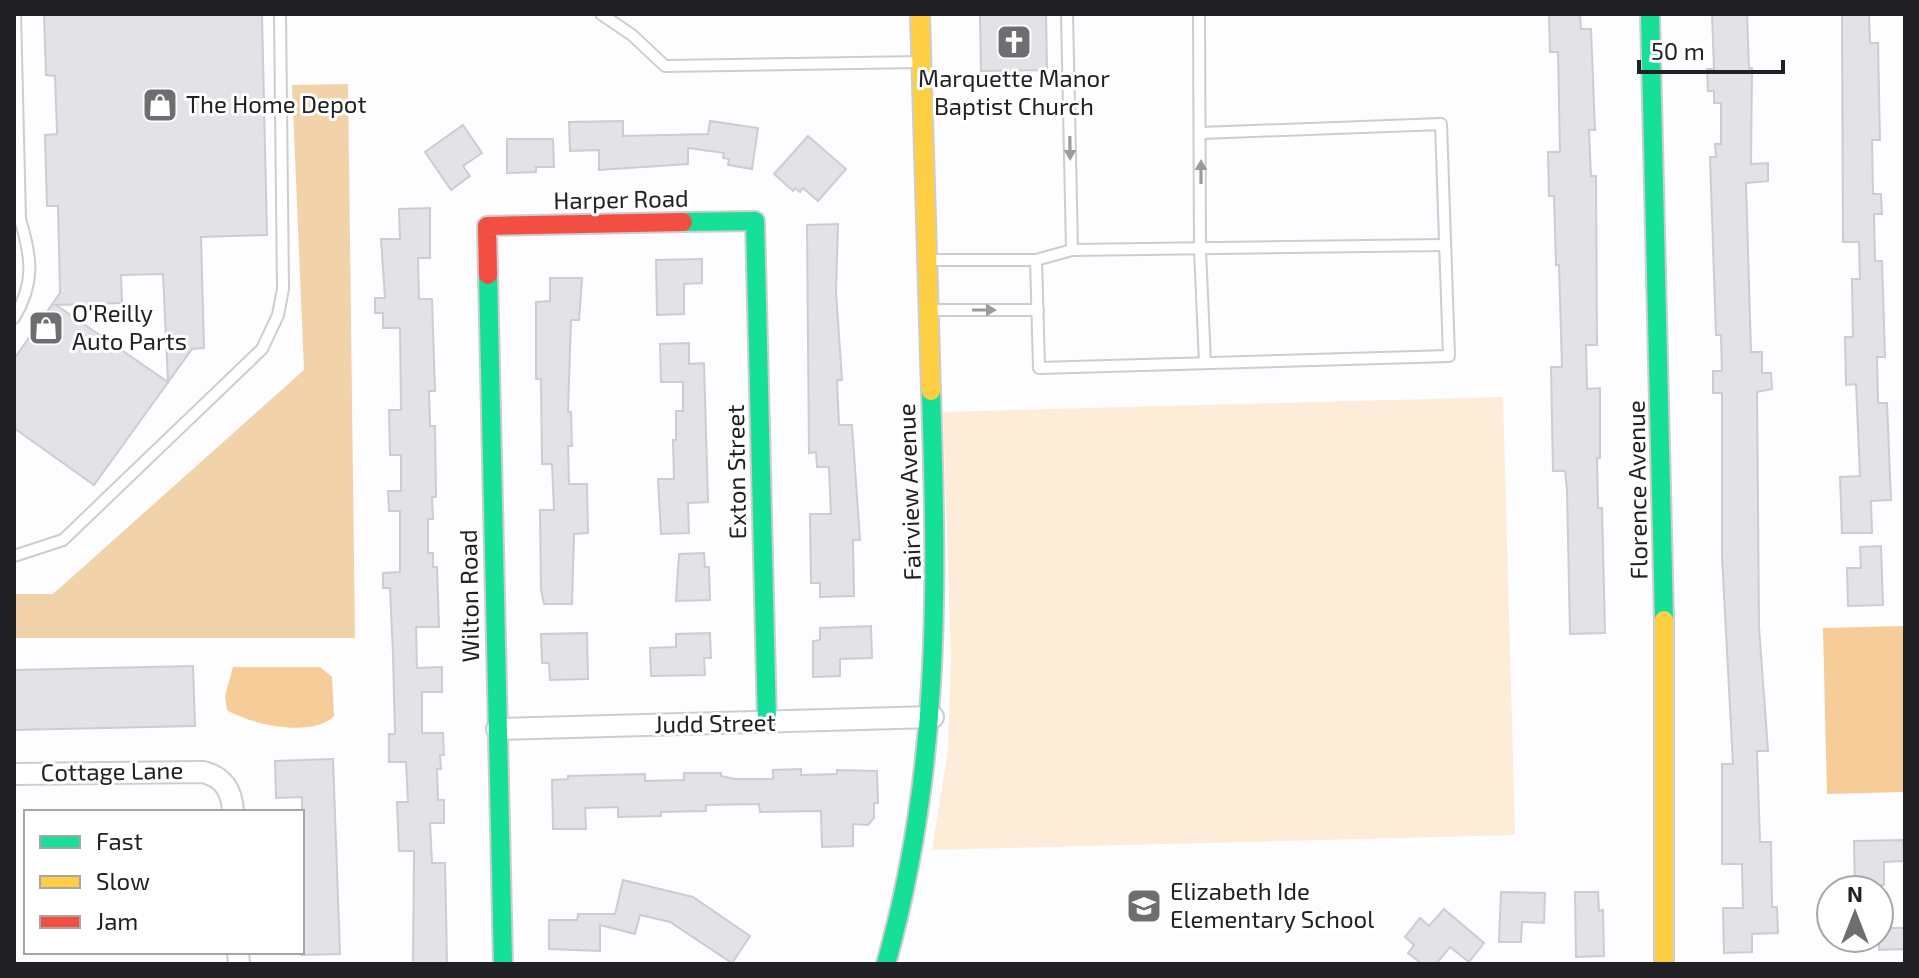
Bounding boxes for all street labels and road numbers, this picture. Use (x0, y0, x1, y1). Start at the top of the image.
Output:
street label: Harper Road (553, 183, 689, 214)
street label: Florence Avenue (1620, 400, 1653, 580)
street label: Fairview Avenue (891, 403, 926, 581)
street label: Exton Street (720, 404, 751, 540)
street label: Wilton Road (453, 529, 484, 663)
street label: Judd Street (654, 707, 776, 738)
street label: Cottage Lane (40, 755, 184, 786)

